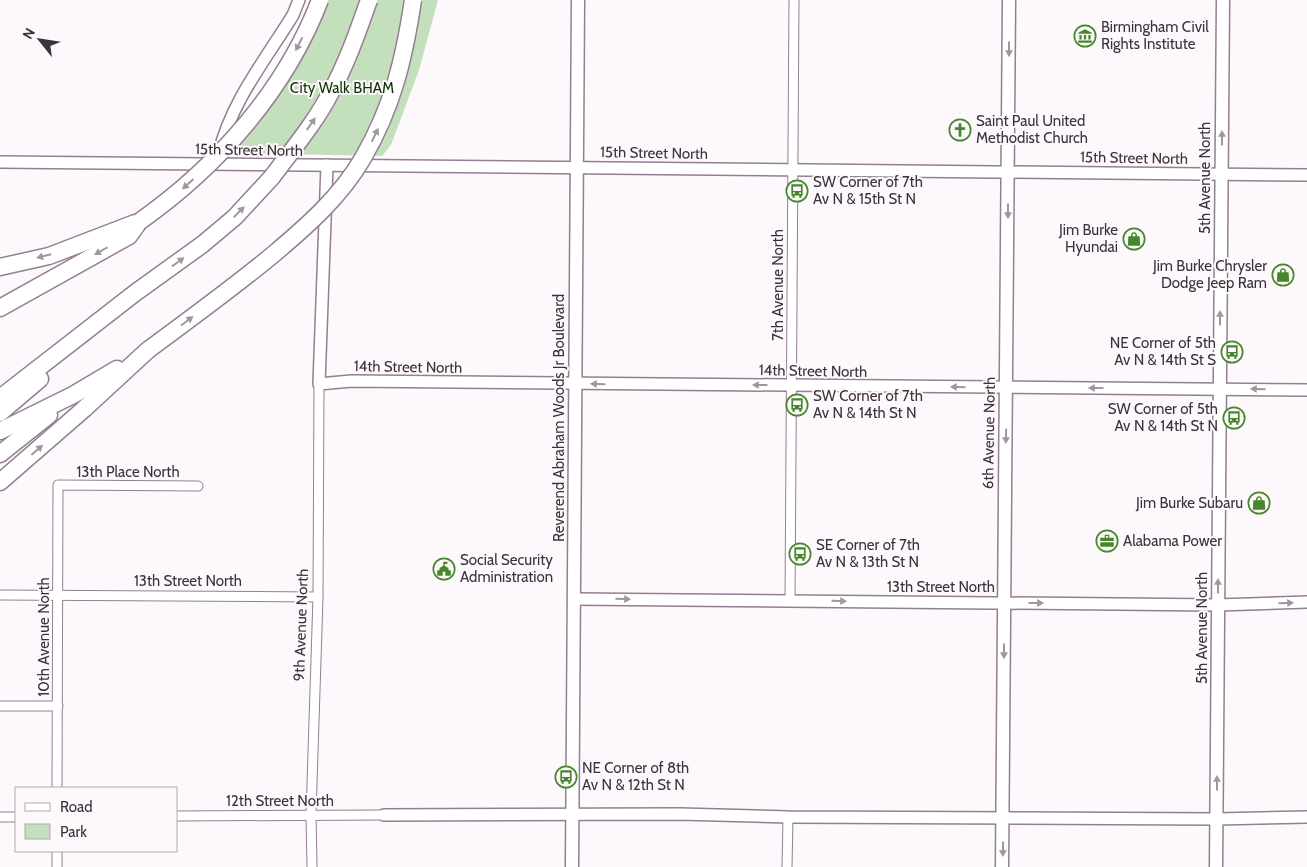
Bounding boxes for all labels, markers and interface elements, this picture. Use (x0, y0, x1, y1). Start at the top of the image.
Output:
north arrow (15, 15, 65, 65)
place label: Birmingham Civil Rights Institute (1101, 18, 1209, 53)
museum icon: Birmingham Civil Rights Institute (1073, 24, 1097, 48)
text: N (18, 25, 39, 42)
one-way arrow (295, 37, 303, 51)
one-way arrow (1005, 41, 1013, 57)
park label: City Walk BHAM (290, 79, 394, 97)
place label: Saint Paul United Methodist Church (976, 112, 1088, 147)
one-way arrow (306, 117, 316, 131)
church icon: Saint Paul United Methodist Church (948, 118, 972, 142)
street label: 5th Avenue North (1196, 122, 1214, 234)
one-way arrow (370, 127, 379, 142)
one-way arrow (1218, 130, 1226, 146)
street label: 15th Street North (195, 140, 303, 160)
street label: 15th Street North (600, 143, 708, 163)
street label: 15th Street North (1080, 148, 1188, 168)
place label: SW Corner of 7th Av N & 15th St N (813, 173, 923, 208)
one-way arrow (182, 178, 194, 190)
bus stop icon: SW Corner of 7th Av N & 15th St N (785, 179, 809, 203)
one-way arrow (1003, 203, 1011, 219)
one-way arrow (233, 206, 245, 218)
place label: Jim Burke Hyundai (1058, 221, 1118, 256)
shop icon: Jim Burke Hyundai (1122, 227, 1146, 251)
street label: 7th Avenue North (769, 229, 787, 341)
one-way arrow (94, 247, 109, 255)
one-way arrow (37, 253, 52, 261)
one-way arrow (171, 257, 185, 267)
place label: Jim Burke Chrysler Dodge Jeep Ram (1152, 257, 1267, 292)
shop icon: Jim Burke Chrysler Dodge Jeep Ram (1271, 263, 1295, 287)
street label: Reverend Abraham Woods Jr Boulevard (550, 294, 568, 542)
one-way arrow (1216, 310, 1224, 326)
one-way arrow (180, 316, 194, 326)
place label: NE Corner of 5th Av N & 14th St S (1110, 334, 1216, 369)
bus stop icon: NE Corner of 5th Av N & 14th St S (1220, 340, 1244, 364)
street label: 14th Street North (354, 357, 462, 377)
street label: 14th Street North (759, 361, 867, 381)
street label: 6th Avenue North (979, 377, 999, 489)
one-way arrow (589, 379, 605, 387)
one-way arrow (752, 381, 768, 389)
one-way arrow (949, 383, 965, 391)
one-way arrow (1088, 384, 1104, 392)
one-way arrow (1250, 385, 1266, 393)
place label: SW Corner of 7th Av N & 14th St N (813, 387, 923, 422)
bus stop icon: SW Corner of 7th Av N & 14th St N (785, 393, 809, 417)
place label: SW Corner of 5th Av N & 14th St N (1108, 400, 1218, 435)
bus stop icon: SW Corner of 5th Av N & 14th St N (1222, 406, 1246, 430)
one-way arrow (1002, 428, 1010, 444)
one-way arrow (30, 444, 42, 456)
street label: 13th Place North (76, 463, 180, 481)
shop icon: Jim Burke Subaru (1247, 491, 1271, 515)
place label: Jim Burke Subaru (1135, 494, 1243, 512)
office icon: Alabama Power (1095, 529, 1119, 553)
place label: Alabama Power (1123, 532, 1222, 550)
place label: SE Corner of 7th Av N & 13th St N (816, 536, 920, 571)
bus stop icon: SE Corner of 7th Av N & 13th St N (788, 542, 812, 566)
place label: Social Security Administration (460, 551, 553, 586)
public building icon: Social Security Administration (432, 557, 456, 581)
street label: 9th Avenue North (290, 568, 312, 682)
street label: 13th Street North (134, 572, 242, 590)
street label: 5th Avenue North (1193, 572, 1211, 684)
street label: 10th Avenue North (35, 577, 53, 697)
street label: 13th Street North (887, 578, 995, 596)
one-way arrow (1214, 578, 1222, 594)
one-way arrow (615, 595, 631, 603)
one-way arrow (831, 597, 847, 605)
one-way arrow (1028, 599, 1044, 607)
one-way arrow (1278, 599, 1294, 607)
one-way arrow (1000, 643, 1008, 659)
place label: NE Corner of 8th Av N & 12th St N (582, 759, 689, 794)
bus stop icon: NE Corner of 8th Av N & 12th St N (554, 765, 578, 789)
one-way arrow (1213, 775, 1221, 791)
legend (15, 787, 178, 852)
street label: 12th Street North (226, 792, 334, 810)
text: Road (60, 798, 93, 816)
text: Park (60, 823, 87, 841)
one-way arrow (998, 841, 1006, 857)

